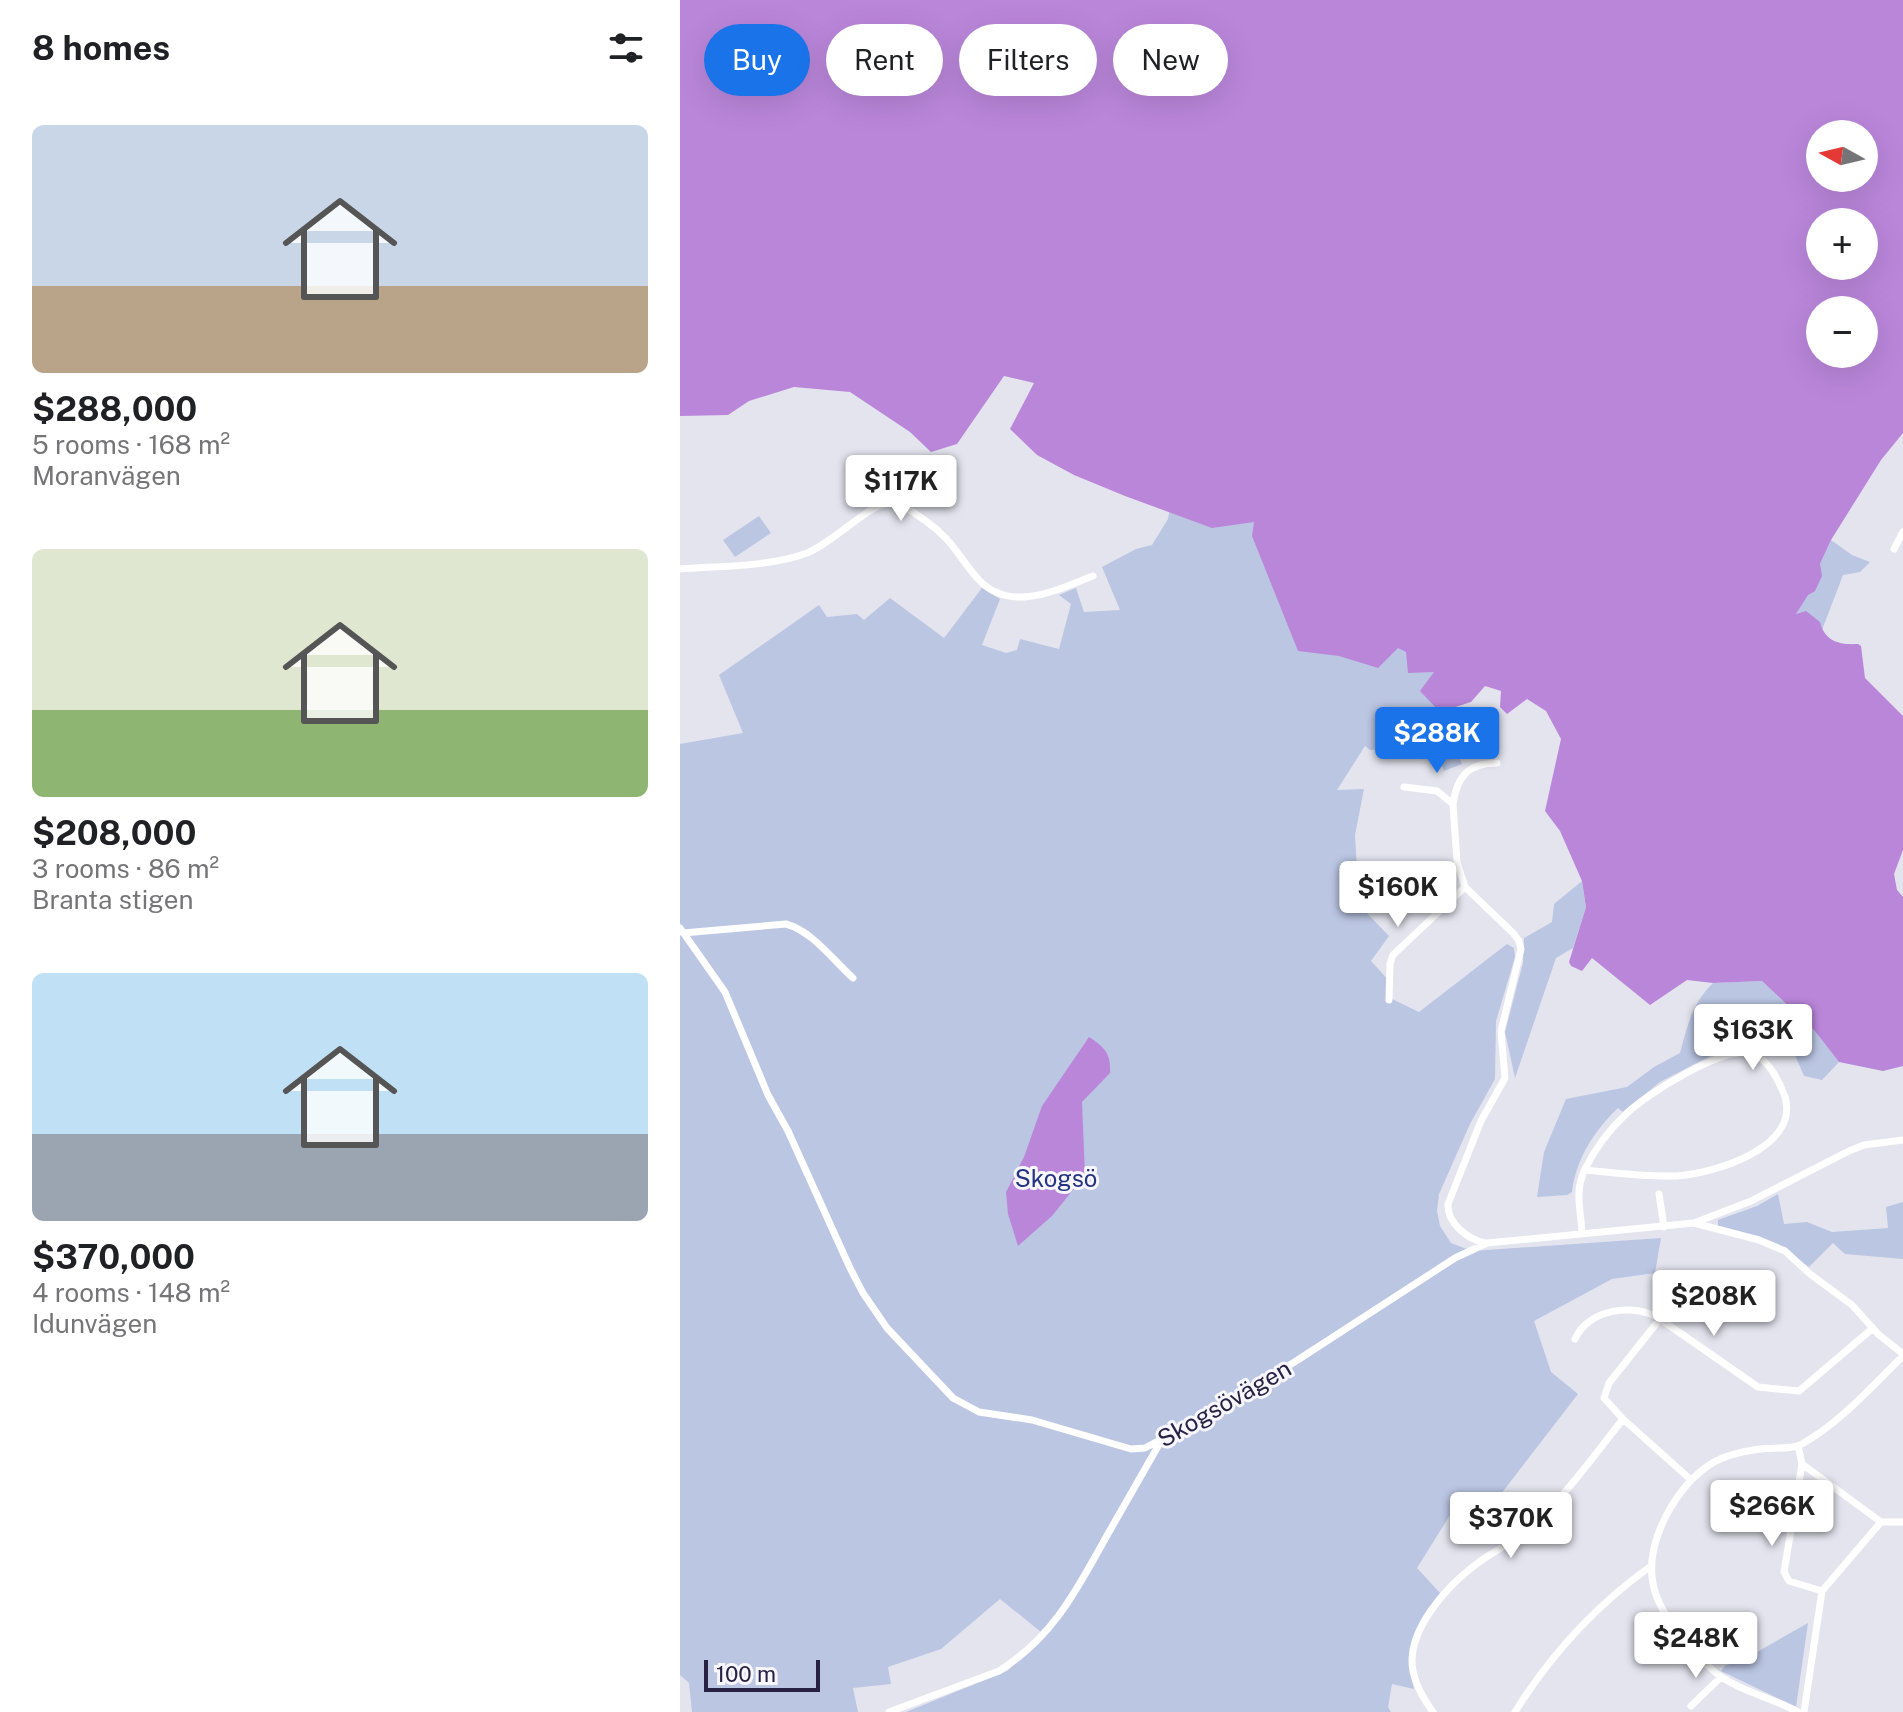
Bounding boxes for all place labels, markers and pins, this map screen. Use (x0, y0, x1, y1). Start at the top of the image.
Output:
pin: $117K (845, 455, 957, 523)
pin: $288K (1381, 707, 1493, 775)
pin: $160K (1342, 861, 1454, 929)
pin: $163K (1697, 1004, 1809, 1072)
pin: $208K (1658, 1270, 1770, 1338)
pin: $266K (1716, 1480, 1828, 1548)
pin: $370K (1455, 1492, 1567, 1560)
pin: $248K (1640, 1612, 1752, 1680)

